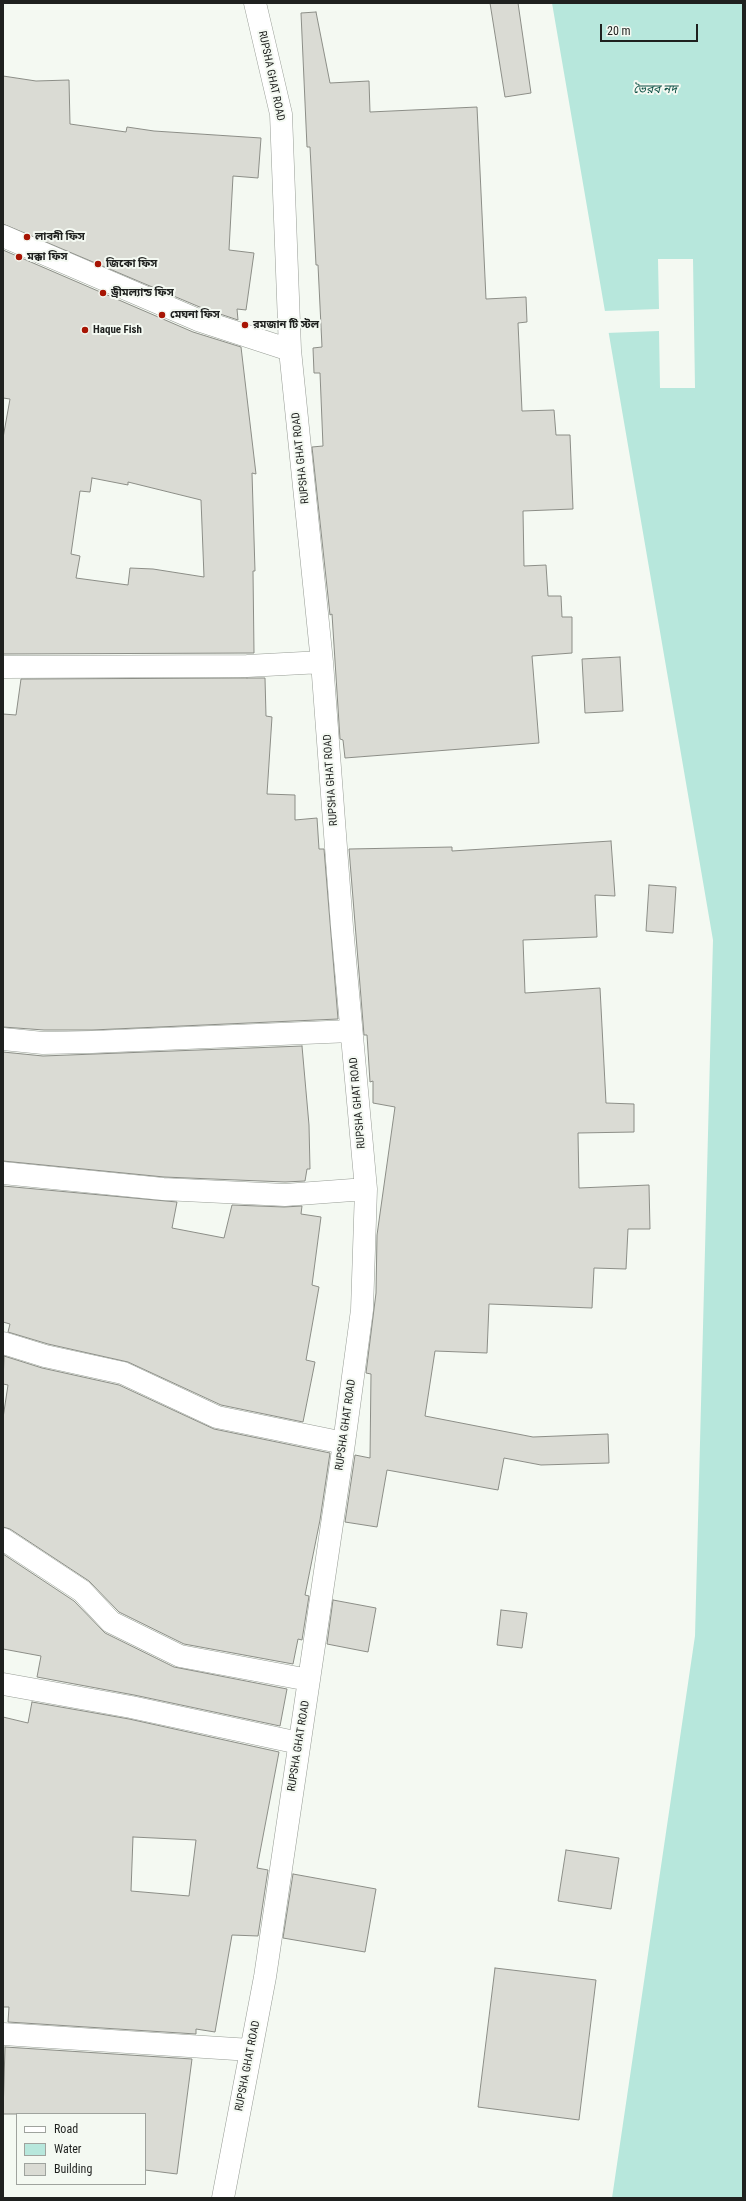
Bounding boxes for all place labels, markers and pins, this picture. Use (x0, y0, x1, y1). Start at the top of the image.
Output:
place label: লাবনী ফিস (35, 230, 85, 244)
marker: লাবনী ফিস (22, 232, 32, 242)
place label: মক্কা ফিস (27, 250, 68, 264)
marker: মক্কা ফিস (14, 252, 24, 262)
place label: জিকো ফিস (106, 257, 157, 271)
marker: জিকো ফিস (93, 259, 103, 269)
place label: ড্রীমল্যান্ড ফিস (111, 286, 174, 300)
marker: ড্রীমল্যান্ড ফিস (98, 288, 108, 298)
place label: মেঘনা ফিস (170, 308, 220, 322)
marker: মেঘনা ফিস (157, 310, 167, 320)
place label: রমজান টি স্টল (253, 318, 319, 332)
marker: রমজান টি স্টল (240, 320, 250, 330)
place label: Haque Fish (93, 323, 142, 337)
marker: Haque Fish (80, 325, 90, 335)

